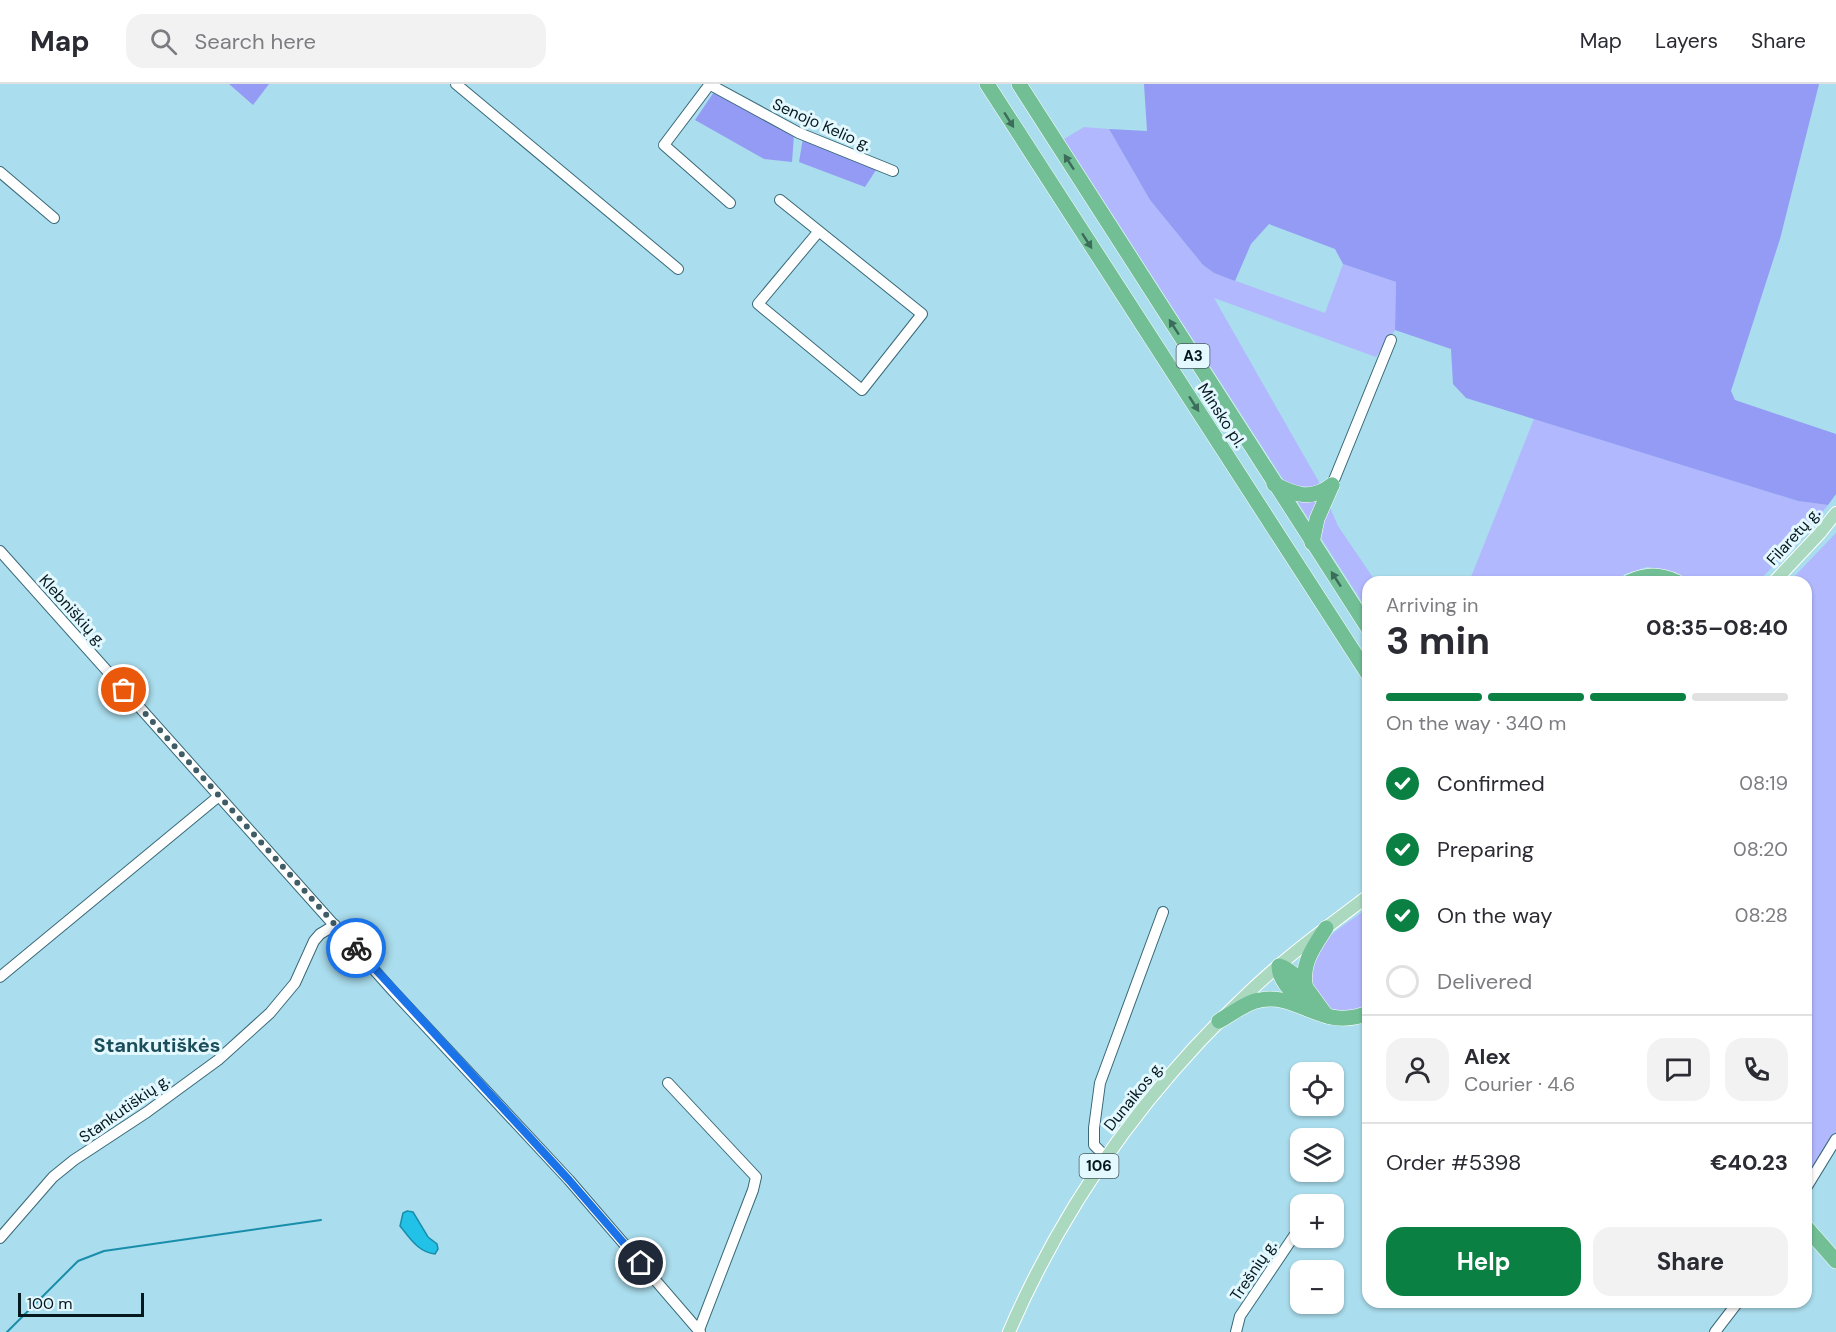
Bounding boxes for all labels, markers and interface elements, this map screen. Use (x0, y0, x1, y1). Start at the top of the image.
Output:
search box (126, 14, 546, 68)
text: Map (30, 23, 90, 60)
icon: search (147, 25, 180, 58)
text: Search here (195, 27, 316, 56)
text: Map (1580, 27, 1622, 55)
text: Layers (1655, 27, 1718, 55)
text: Share (1751, 27, 1806, 55)
street label: Senojo Kelio g. (769, 93, 874, 156)
one-way arrow (1004, 112, 1015, 129)
one-way arrow (1063, 154, 1074, 171)
one-way arrow (1081, 233, 1092, 249)
one-way arrow (1168, 319, 1179, 335)
road number: A3 (1176, 344, 1210, 368)
street label: Minsko pl. (1193, 379, 1250, 451)
one-way arrow (1188, 396, 1199, 412)
street label: Filaretų g. (1762, 503, 1825, 570)
street label: Klebniškių g. (35, 570, 111, 651)
one-way arrow (1331, 571, 1342, 587)
text: Arriving in (1386, 592, 1478, 618)
text: 08:35–08:40 (1646, 613, 1788, 642)
text: 3 min (1386, 615, 1490, 666)
pin (98, 664, 149, 715)
icon: bag (107, 673, 140, 706)
text: On the way · 340 m (1386, 710, 1566, 736)
icon: check (1386, 767, 1419, 800)
text: Confirmed (1437, 769, 1545, 798)
text: 08:19 (1739, 770, 1788, 796)
icon: check (1386, 833, 1419, 866)
text: Preparing (1437, 835, 1534, 864)
text: 08:20 (1733, 836, 1788, 862)
icon: check (1386, 899, 1419, 932)
text: On the way (1437, 901, 1552, 930)
text: 08:28 (1735, 902, 1788, 928)
courier (326, 918, 386, 978)
icon: bike (340, 932, 373, 965)
text: Delivered (1437, 967, 1532, 996)
district label: Stankutiškės (94, 1032, 220, 1058)
button: person (1386, 1038, 1449, 1101)
button: chat (1647, 1038, 1710, 1101)
button: phone (1725, 1038, 1788, 1101)
text: Alex (1464, 1042, 1511, 1071)
street label: Dunaikos g. (1099, 1057, 1168, 1135)
map controls (1290, 1062, 1344, 1314)
button: locate (1290, 1062, 1344, 1116)
street label: Stankutiškių g. (75, 1069, 174, 1147)
text: Courier · 4.6 (1464, 1071, 1575, 1097)
button: layers (1290, 1128, 1344, 1182)
text: Order #5398 (1386, 1148, 1521, 1177)
text: €40.23 (1710, 1148, 1788, 1177)
road number: 106 (1080, 1154, 1118, 1178)
button: + (1290, 1194, 1344, 1248)
button: Help (1386, 1227, 1581, 1296)
button: Share (1593, 1227, 1788, 1296)
street label: Trešnių g. (1225, 1236, 1282, 1305)
pin (615, 1237, 666, 1288)
icon: home (624, 1246, 657, 1279)
button: − (1290, 1260, 1344, 1314)
scale bar (18, 1290, 144, 1318)
text: 100 m (27, 1293, 72, 1314)

